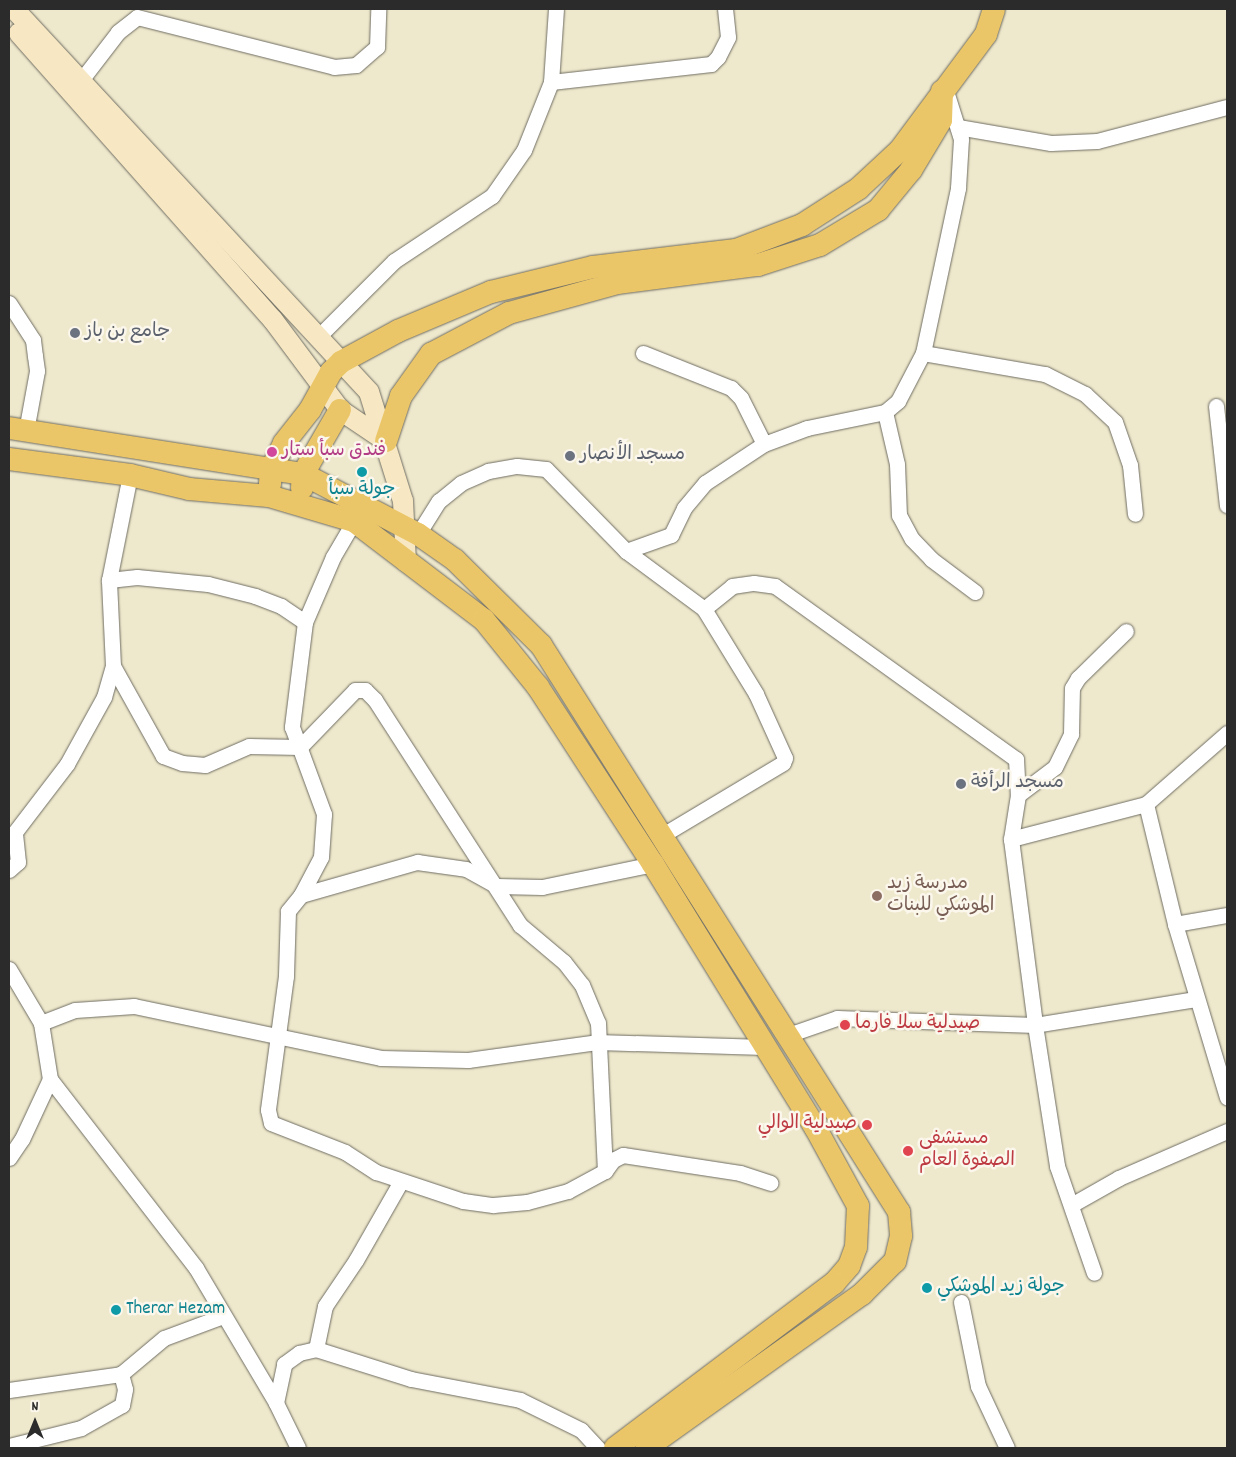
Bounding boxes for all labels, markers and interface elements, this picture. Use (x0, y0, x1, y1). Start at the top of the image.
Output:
place label: جامع بن باز (85, 322, 170, 344)
marker: جامع بن باز (69, 327, 81, 339)
place label: فندق سبأ ستار (282, 441, 386, 463)
place label: مسجد الأنصار (580, 445, 685, 467)
marker: فندق سبأ ستار (266, 446, 278, 458)
marker: مسجد الأنصار (564, 450, 576, 462)
marker: جولة سبأ (356, 466, 368, 478)
place label: جولة سبأ (329, 480, 395, 502)
place label: مسجد الرأفة (971, 773, 1064, 795)
marker: مسجد الرأفة (955, 778, 967, 790)
place label: مدرسة زيد الموشكي للبنات (887, 874, 994, 918)
marker: مدرسة زيد الموشكي للبنات (871, 890, 883, 902)
place label: صيدلية سلا فارما (855, 1014, 980, 1036)
marker: صيدلية سلا فارما (839, 1019, 851, 1031)
place label: صيدلية الوالي (758, 1114, 857, 1136)
marker: صيدلية الوالي (861, 1119, 873, 1131)
place label: مستشفى الصفوة العام (919, 1129, 1015, 1173)
marker: مستشفى الصفوة العام (901, 1144, 915, 1158)
place label: جولة زيد الموشكي (937, 1277, 1065, 1299)
marker: جولة زيد الموشكي (921, 1282, 933, 1294)
place label: Therar Hezam (126, 1299, 225, 1321)
marker: Therar Hezam (110, 1304, 122, 1316)
north arrow (10, 1397, 60, 1447)
text: N (32, 1397, 38, 1417)

